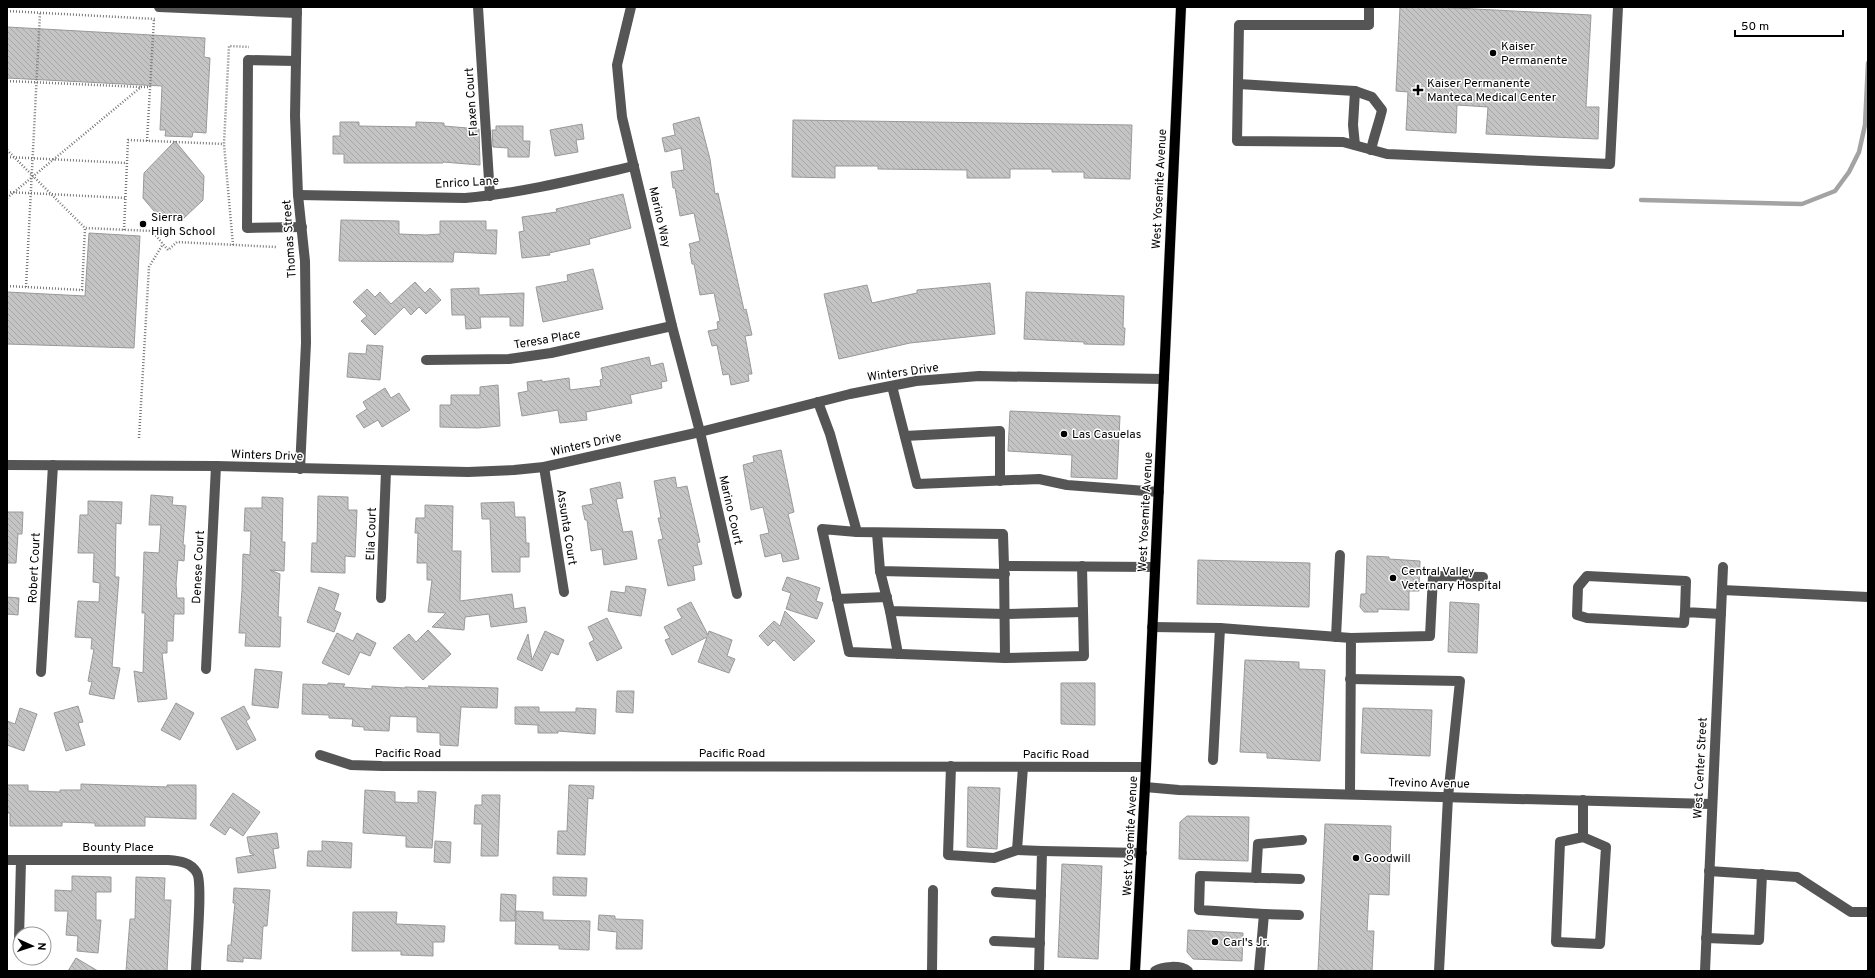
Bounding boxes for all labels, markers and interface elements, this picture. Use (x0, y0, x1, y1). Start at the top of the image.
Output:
scale bar (1735, 12, 1843, 38)
text: 50 m (1741, 19, 1769, 35)
place label: Kaiser Permanente (1501, 39, 1567, 69)
marker: Kaiser Permanente (1488, 48, 1498, 58)
street label: Flaxen Court (462, 67, 482, 137)
place label: Kaiser Permanente Manteca Medical Center (1427, 76, 1557, 106)
marker: Kaiser Permanente Manteca Medical Center (1412, 84, 1424, 96)
street label: West Yosemite Avenue (1149, 129, 1171, 250)
street label: Enrico Lane (435, 173, 499, 193)
street label: Marino Way (644, 185, 674, 249)
street label: Thomas Street (279, 199, 301, 279)
place label: Sierra High School (151, 210, 215, 240)
marker: Sierra High School (138, 219, 148, 229)
street label: Teresa Place (513, 326, 582, 354)
street label: Winters Drive (866, 360, 940, 386)
place label: Las Casuelas (1072, 427, 1141, 443)
street label: Winters Drive (549, 429, 623, 461)
marker: Las Casuelas (1059, 429, 1069, 439)
street label: Winters Drive (231, 447, 303, 465)
street label: West Yosemite Avenue (1135, 452, 1157, 573)
street label: Marino Court (714, 474, 746, 546)
street label: Assunta Court (552, 488, 580, 566)
street label: Elia Court (363, 507, 381, 561)
street label: Denese Court (189, 530, 209, 604)
street label: Robert Court (25, 532, 45, 604)
place label: Central Valley Veternary Hospital (1401, 564, 1501, 594)
marker: Central Valley Veternary Hospital (1388, 573, 1398, 583)
street label: West Center Street (1690, 717, 1712, 819)
street label: Pacific Road (375, 746, 441, 762)
street label: Pacific Road (699, 746, 765, 762)
street label: Pacific Road (1023, 747, 1089, 763)
street label: Trevino Avenue (1388, 775, 1470, 793)
street label: West Yosemite Avenue (1120, 776, 1142, 897)
street label: Bounty Place (82, 840, 154, 856)
place label: Goodwill (1364, 851, 1411, 867)
marker: Goodwill (1351, 853, 1361, 863)
north arrow (12, 926, 52, 966)
place label: Carl's Jr. (1223, 935, 1270, 951)
marker: Carl's Jr. (1210, 937, 1220, 947)
text: N (34, 942, 48, 951)

